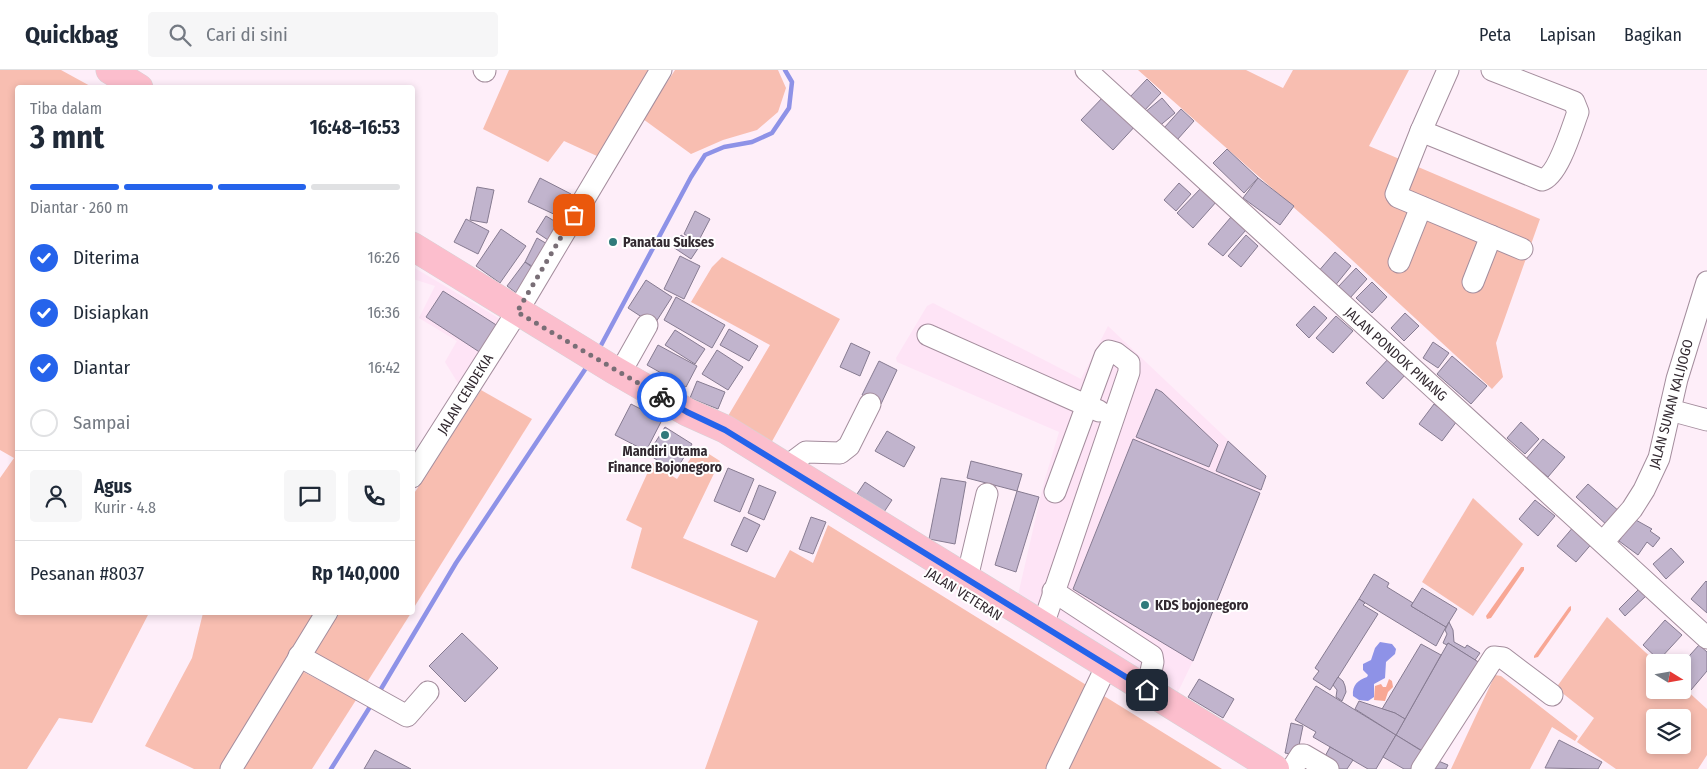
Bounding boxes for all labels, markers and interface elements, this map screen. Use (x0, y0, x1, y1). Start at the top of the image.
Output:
search box (148, 12, 498, 57)
text: Quickbag (25, 21, 118, 49)
icon: search (166, 21, 194, 49)
text: Cari di sini (206, 23, 288, 46)
text: Peta (1479, 24, 1511, 46)
text: Lapisan (1539, 24, 1596, 46)
text: Bagikan (1624, 24, 1682, 46)
text: Tiba dalam (30, 99, 102, 118)
text: 16:48–16:53 (310, 116, 400, 139)
text: 3 mnt (30, 118, 104, 156)
pin (553, 194, 595, 236)
text: Diantar · 260 m (30, 198, 128, 217)
icon: bag (560, 201, 588, 229)
place label: Panatau Sukses (623, 234, 714, 251)
marker: Panatau Sukses (607, 236, 619, 248)
icon: check (30, 244, 58, 272)
text: Diterima (73, 246, 139, 269)
text: 16:26 (367, 248, 400, 267)
icon: check (30, 299, 58, 327)
text: Disiapkan (73, 301, 149, 324)
text: 16:36 (367, 303, 400, 322)
street label: JALAN PONDOK PINANG (1341, 304, 1450, 405)
street label: JALAN SUNAN KALIJOGO (1646, 337, 1697, 471)
street label: JALAN CENDEKIA (434, 350, 497, 438)
icon: check (30, 354, 58, 382)
text: Diantar (73, 356, 130, 379)
text: 16:42 (368, 358, 400, 377)
courier (637, 372, 687, 422)
icon: bike (648, 383, 676, 411)
text: Sampai (73, 411, 130, 434)
marker: Mandiri Utama Finance Bojonegoro (659, 429, 671, 441)
place label: Mandiri Utama Finance Bojonegoro (608, 443, 723, 476)
button: person (30, 470, 82, 522)
button: chat (284, 470, 336, 522)
button: phone (348, 470, 400, 522)
text: Agus (94, 475, 132, 498)
text: Kurir · 4.8 (94, 498, 156, 517)
text: Pesanan #8037 (30, 562, 144, 585)
text: Rp 140,000 (312, 562, 400, 585)
street label: JALAN VETERAN (922, 564, 1005, 625)
place label: KDS bojonegoro (1155, 597, 1249, 614)
marker: KDS bojonegoro (1139, 599, 1151, 611)
north arrow (1646, 654, 1691, 699)
map controls (1646, 654, 1691, 754)
pin (1126, 669, 1168, 711)
icon: home (1133, 676, 1161, 704)
button: layers (1646, 709, 1691, 754)

